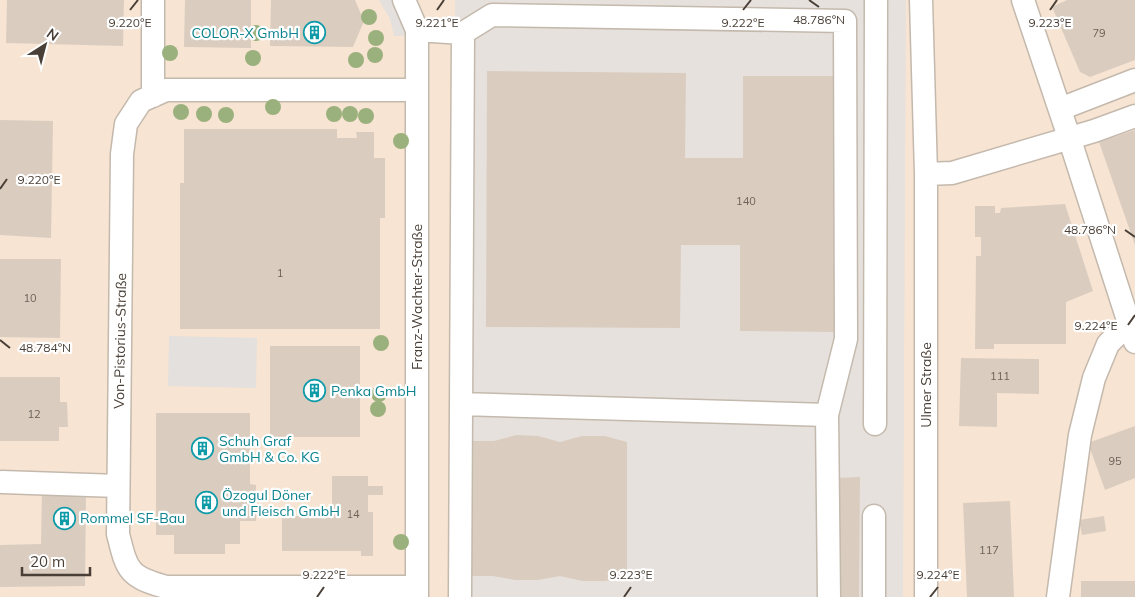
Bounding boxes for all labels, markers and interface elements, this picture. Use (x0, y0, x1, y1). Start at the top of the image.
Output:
text: 48.786°N (793, 12, 845, 27)
text: 9.220°E (108, 15, 152, 30)
text: 9.221°E (415, 15, 459, 30)
text: 9.222°E (721, 15, 765, 30)
text: 9.223°E (1028, 15, 1072, 30)
north arrow (20, 20, 70, 70)
building icon: COLOR-X GmbH (303, 21, 327, 45)
text: N (43, 24, 62, 45)
place label: COLOR-X GmbH (191, 24, 299, 42)
house number: 79 (1092, 26, 1106, 40)
text: 9.220°E (17, 172, 61, 187)
house number: 140 (736, 194, 756, 208)
text: 48.786°N (1064, 222, 1116, 237)
street label: Franz-Wachter-Straße (408, 224, 426, 370)
house number: 1 (277, 266, 283, 280)
street label: Von-Pistorius-Straße (110, 273, 130, 409)
house number: 10 (23, 291, 37, 305)
text: 9.224°E (1074, 318, 1118, 333)
text: 48.784°N (19, 340, 71, 355)
street label: Ulmer Straße (917, 342, 935, 428)
house number: 111 (990, 369, 1010, 383)
building icon: Penka GmbH (303, 379, 327, 403)
place label: Penka GmbH (331, 382, 416, 400)
house number: 12 (27, 407, 41, 421)
place label: Schuh Graf GmbH & Co. KG (219, 432, 320, 466)
building icon: Schuh Graf GmbH & Co. KG (191, 437, 215, 461)
house number: 95 (1108, 454, 1122, 468)
place label: Özogul Döner und Fleisch GmbH (222, 486, 340, 520)
building icon: Özogul Döner und Fleisch GmbH (194, 491, 218, 515)
building icon: Rommel SF-Bau (52, 506, 76, 530)
house number: 14 (346, 507, 360, 521)
place label: Rommel SF-Bau (80, 509, 185, 527)
house number: 117 (979, 543, 999, 557)
scale bar (22, 544, 90, 576)
text: 20 m (30, 552, 65, 571)
text: 9.222°E (302, 567, 346, 582)
text: 9.223°E (609, 567, 653, 582)
text: 9.224°E (916, 567, 960, 582)

